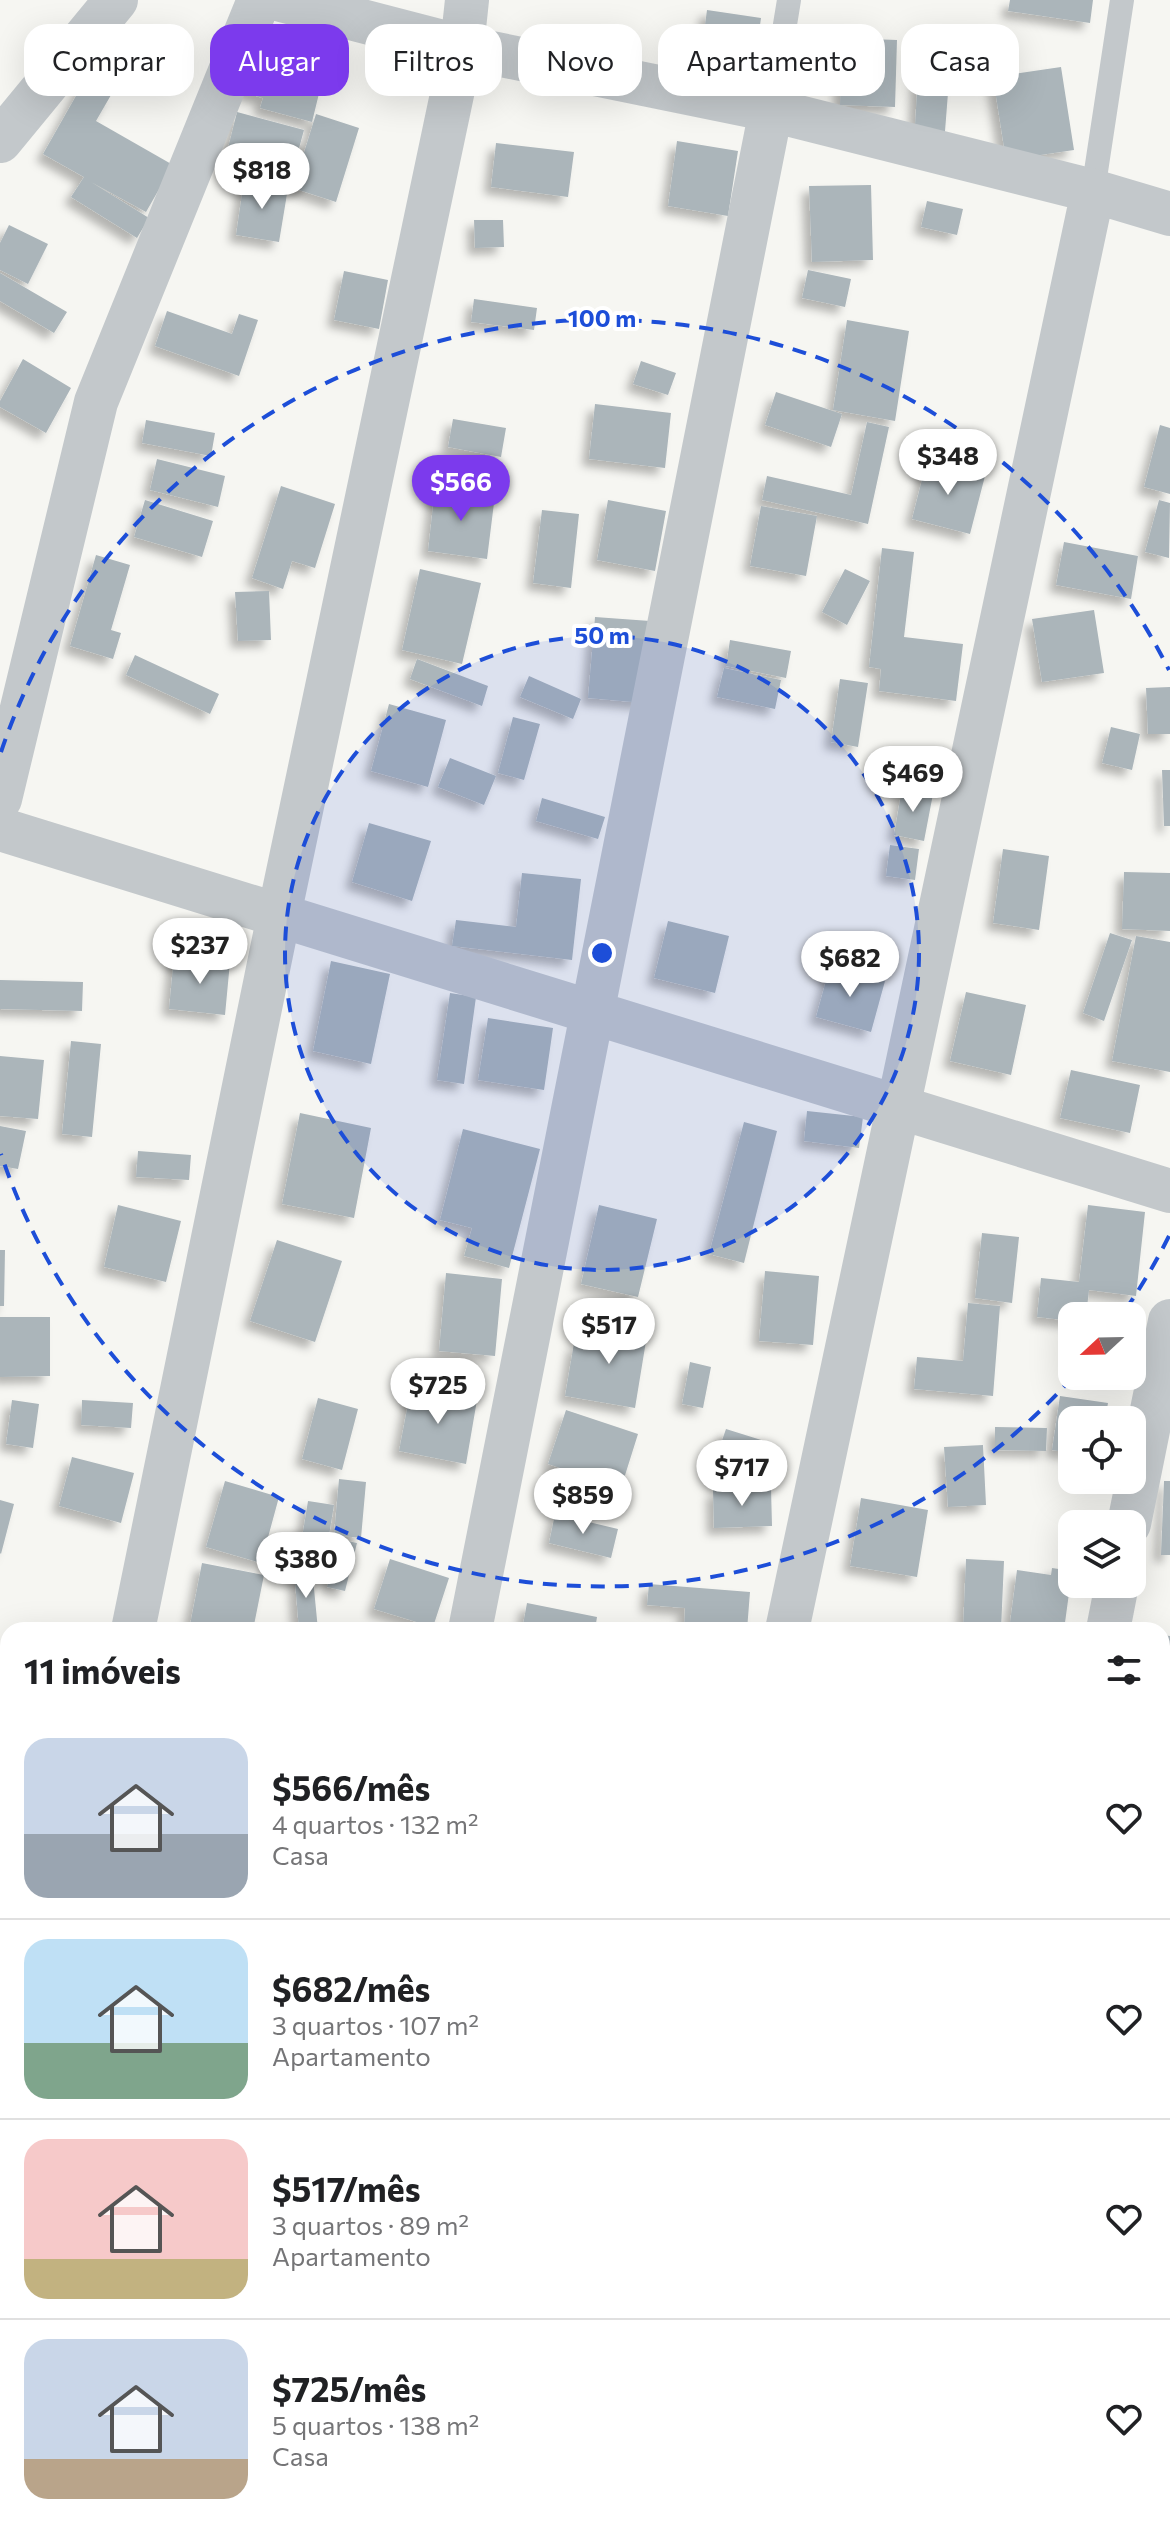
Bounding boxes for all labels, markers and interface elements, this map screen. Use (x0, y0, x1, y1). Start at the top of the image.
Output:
chip: Comprar (24, 24, 194, 96)
chip: Alugar (210, 24, 349, 96)
chip: Filtros (365, 24, 502, 96)
chip: Novo (518, 24, 642, 96)
chip: Apartamento (658, 24, 885, 96)
chip: Casa (901, 24, 1019, 96)
pin: $818 (215, 143, 309, 211)
text: $818 (233, 153, 291, 184)
text: 100 m (568, 303, 636, 332)
pin: $348 (901, 429, 995, 497)
text: $348 (917, 439, 979, 470)
pin: $566 (414, 455, 508, 523)
text: $566 (430, 465, 492, 496)
text: 50 m (574, 620, 630, 649)
pin: $469 (866, 746, 960, 814)
text: $469 (882, 756, 944, 787)
pin: $237 (153, 918, 247, 986)
text: $237 (171, 928, 229, 959)
pin: $682 (803, 931, 897, 999)
centre of rings (588, 939, 616, 967)
text: $682 (819, 941, 881, 972)
pin: $517 (562, 1298, 656, 1366)
north arrow (1058, 1302, 1146, 1390)
map controls (1058, 1302, 1146, 1598)
text: $517 (581, 1308, 637, 1339)
pin: $725 (391, 1358, 485, 1426)
text: $725 (408, 1368, 468, 1399)
button: locate (1058, 1406, 1146, 1494)
pin: $717 (695, 1440, 789, 1508)
text: $717 (714, 1450, 770, 1481)
pin: $859 (536, 1468, 630, 1536)
text: $859 (552, 1478, 614, 1509)
button: layers (1058, 1510, 1146, 1598)
pin: $380 (259, 1532, 353, 1600)
text: $380 (274, 1542, 338, 1573)
icon: filters (1102, 1648, 1146, 1692)
text: 11 imóveis (24, 1649, 181, 1691)
text: $566/mês (272, 1766, 430, 1808)
icon: home (88, 1770, 184, 1866)
icon: heart (1102, 1796, 1146, 1840)
text: 4 quartos · 132 m² (272, 1808, 478, 1839)
text: Casa (272, 1839, 329, 1870)
text: $682/mês (272, 1967, 430, 2009)
icon: home (88, 1971, 184, 2067)
icon: heart (1102, 1997, 1146, 2041)
text: 3 quartos · 107 m² (272, 2009, 479, 2040)
text: Apartamento (272, 2040, 431, 2071)
text: $517/mês (272, 2167, 421, 2209)
icon: home (88, 2171, 184, 2267)
icon: heart (1102, 2197, 1146, 2241)
text: 3 quartos · 89 m² (272, 2209, 469, 2240)
text: Apartamento (272, 2240, 431, 2271)
text: $725/mês (272, 2367, 426, 2409)
icon: home (88, 2371, 184, 2467)
icon: heart (1102, 2397, 1146, 2441)
text: 5 quartos · 138 m² (272, 2409, 479, 2440)
text: Casa (272, 2440, 329, 2471)

